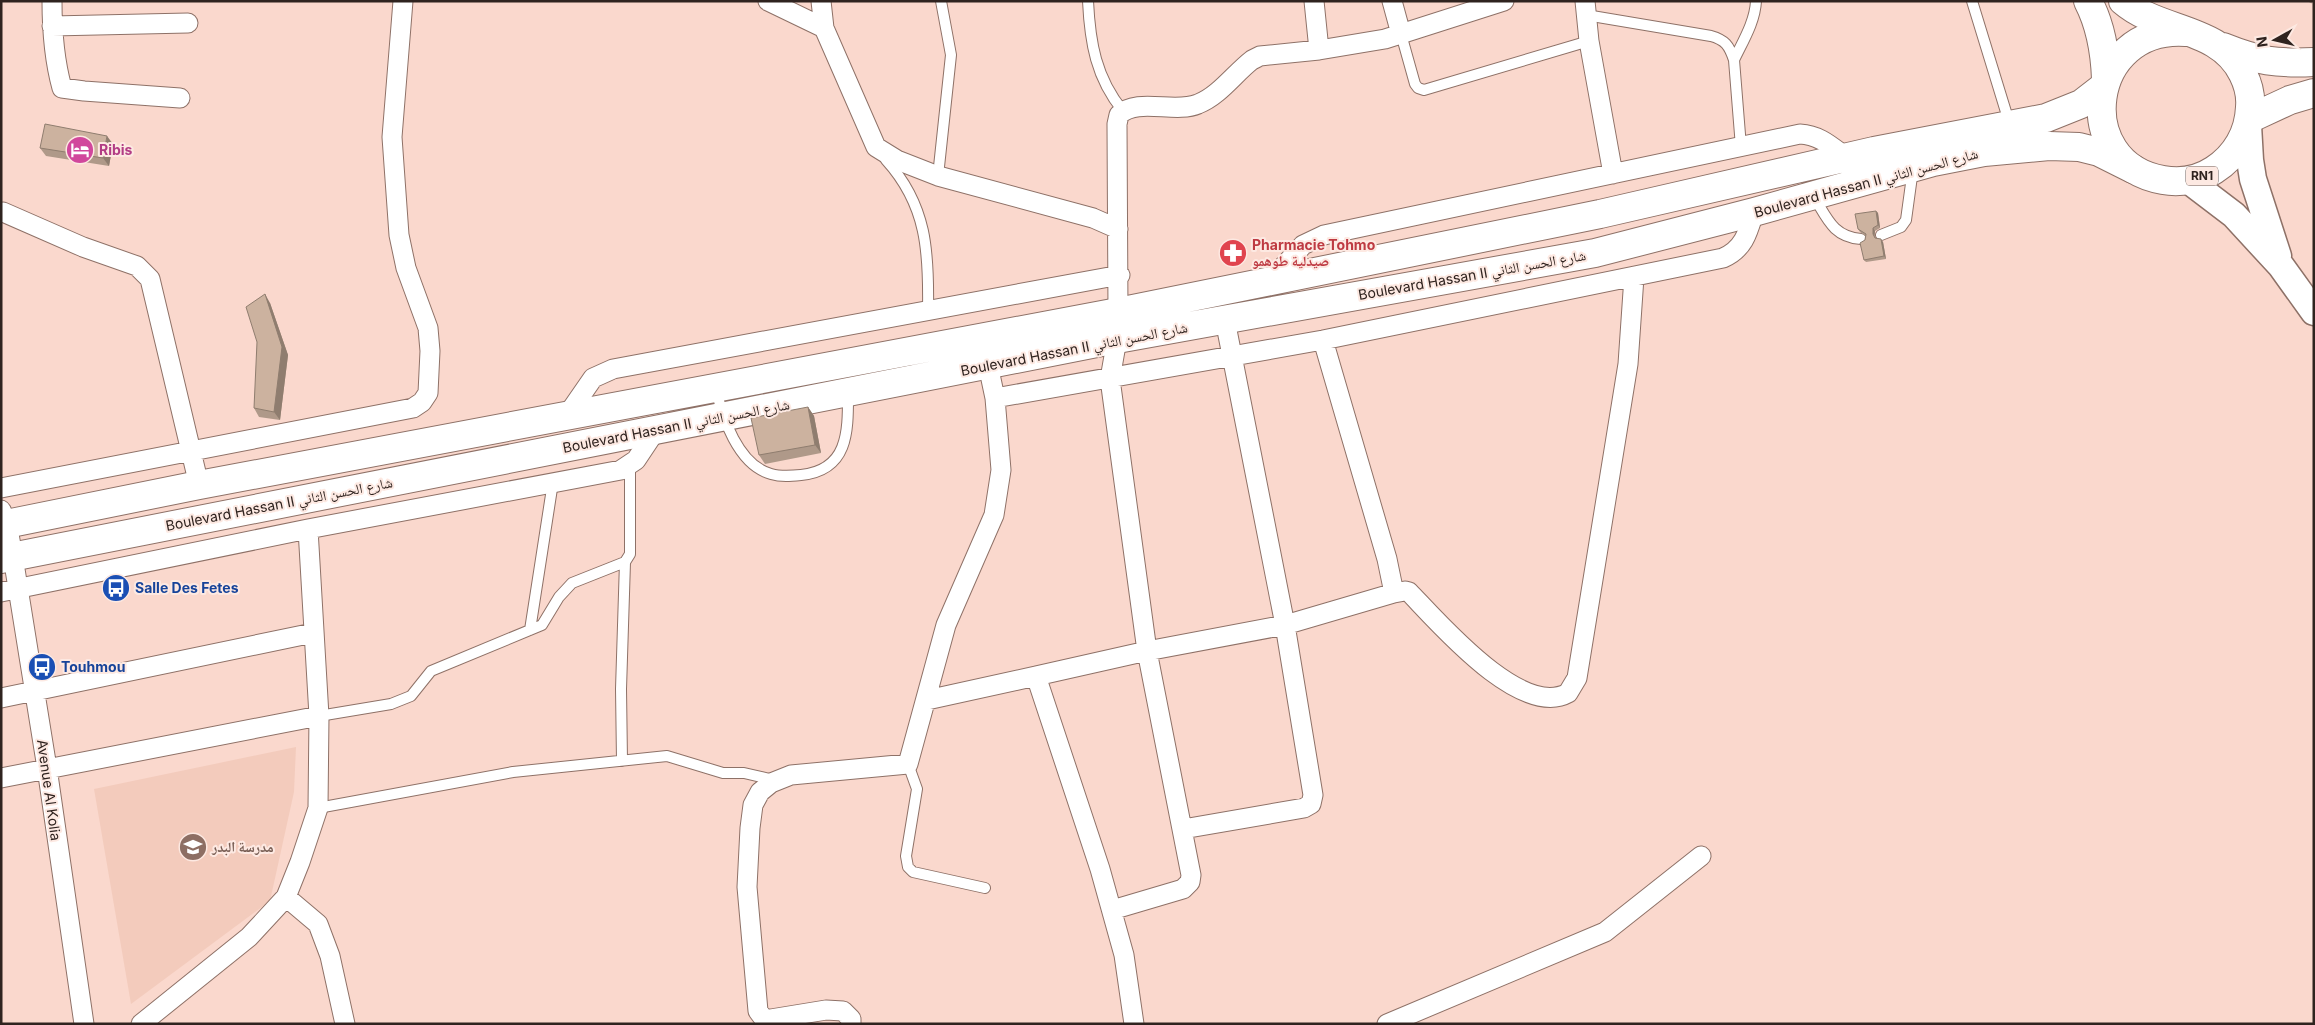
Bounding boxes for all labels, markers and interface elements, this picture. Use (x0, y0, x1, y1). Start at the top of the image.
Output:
north arrow (2250, 15, 2300, 65)
text: N (2252, 35, 2271, 48)
hotel icon: Ribis (65, 135, 95, 165)
place label: Ribis (99, 141, 133, 158)
street label: Boulevard Hassan II شارع الحسن الثاني (1752, 144, 1980, 224)
road number: RN1 (2186, 167, 2218, 186)
place label: Pharmacie Tohmo صيدلية طوهمو (1252, 236, 1376, 269)
pharmacy icon: Pharmacie Tohmo صيدلية طوهمو (1218, 238, 1248, 268)
street label: Boulevard Hassan II شارع الحسن الثاني (1357, 246, 1588, 306)
street label: Boulevard Hassan II شارع الحسن الثاني (959, 318, 1190, 382)
street label: Boulevard Hassan II شارع الحسن الثاني (561, 395, 792, 459)
street label: Boulevard Hassan II شارع الحسن الثاني (164, 473, 395, 537)
bus stop icon: Salle Des Fetes (101, 573, 131, 603)
place label: Salle Des Fetes (135, 579, 239, 596)
bus stop icon: Touhmou (27, 652, 57, 682)
place label: Touhmou (61, 658, 125, 675)
street label: Avenue Al Kolia (34, 738, 65, 842)
school or university icon: مدرسة البدر (178, 832, 208, 862)
place label: مدرسة البدر (211, 838, 274, 856)

